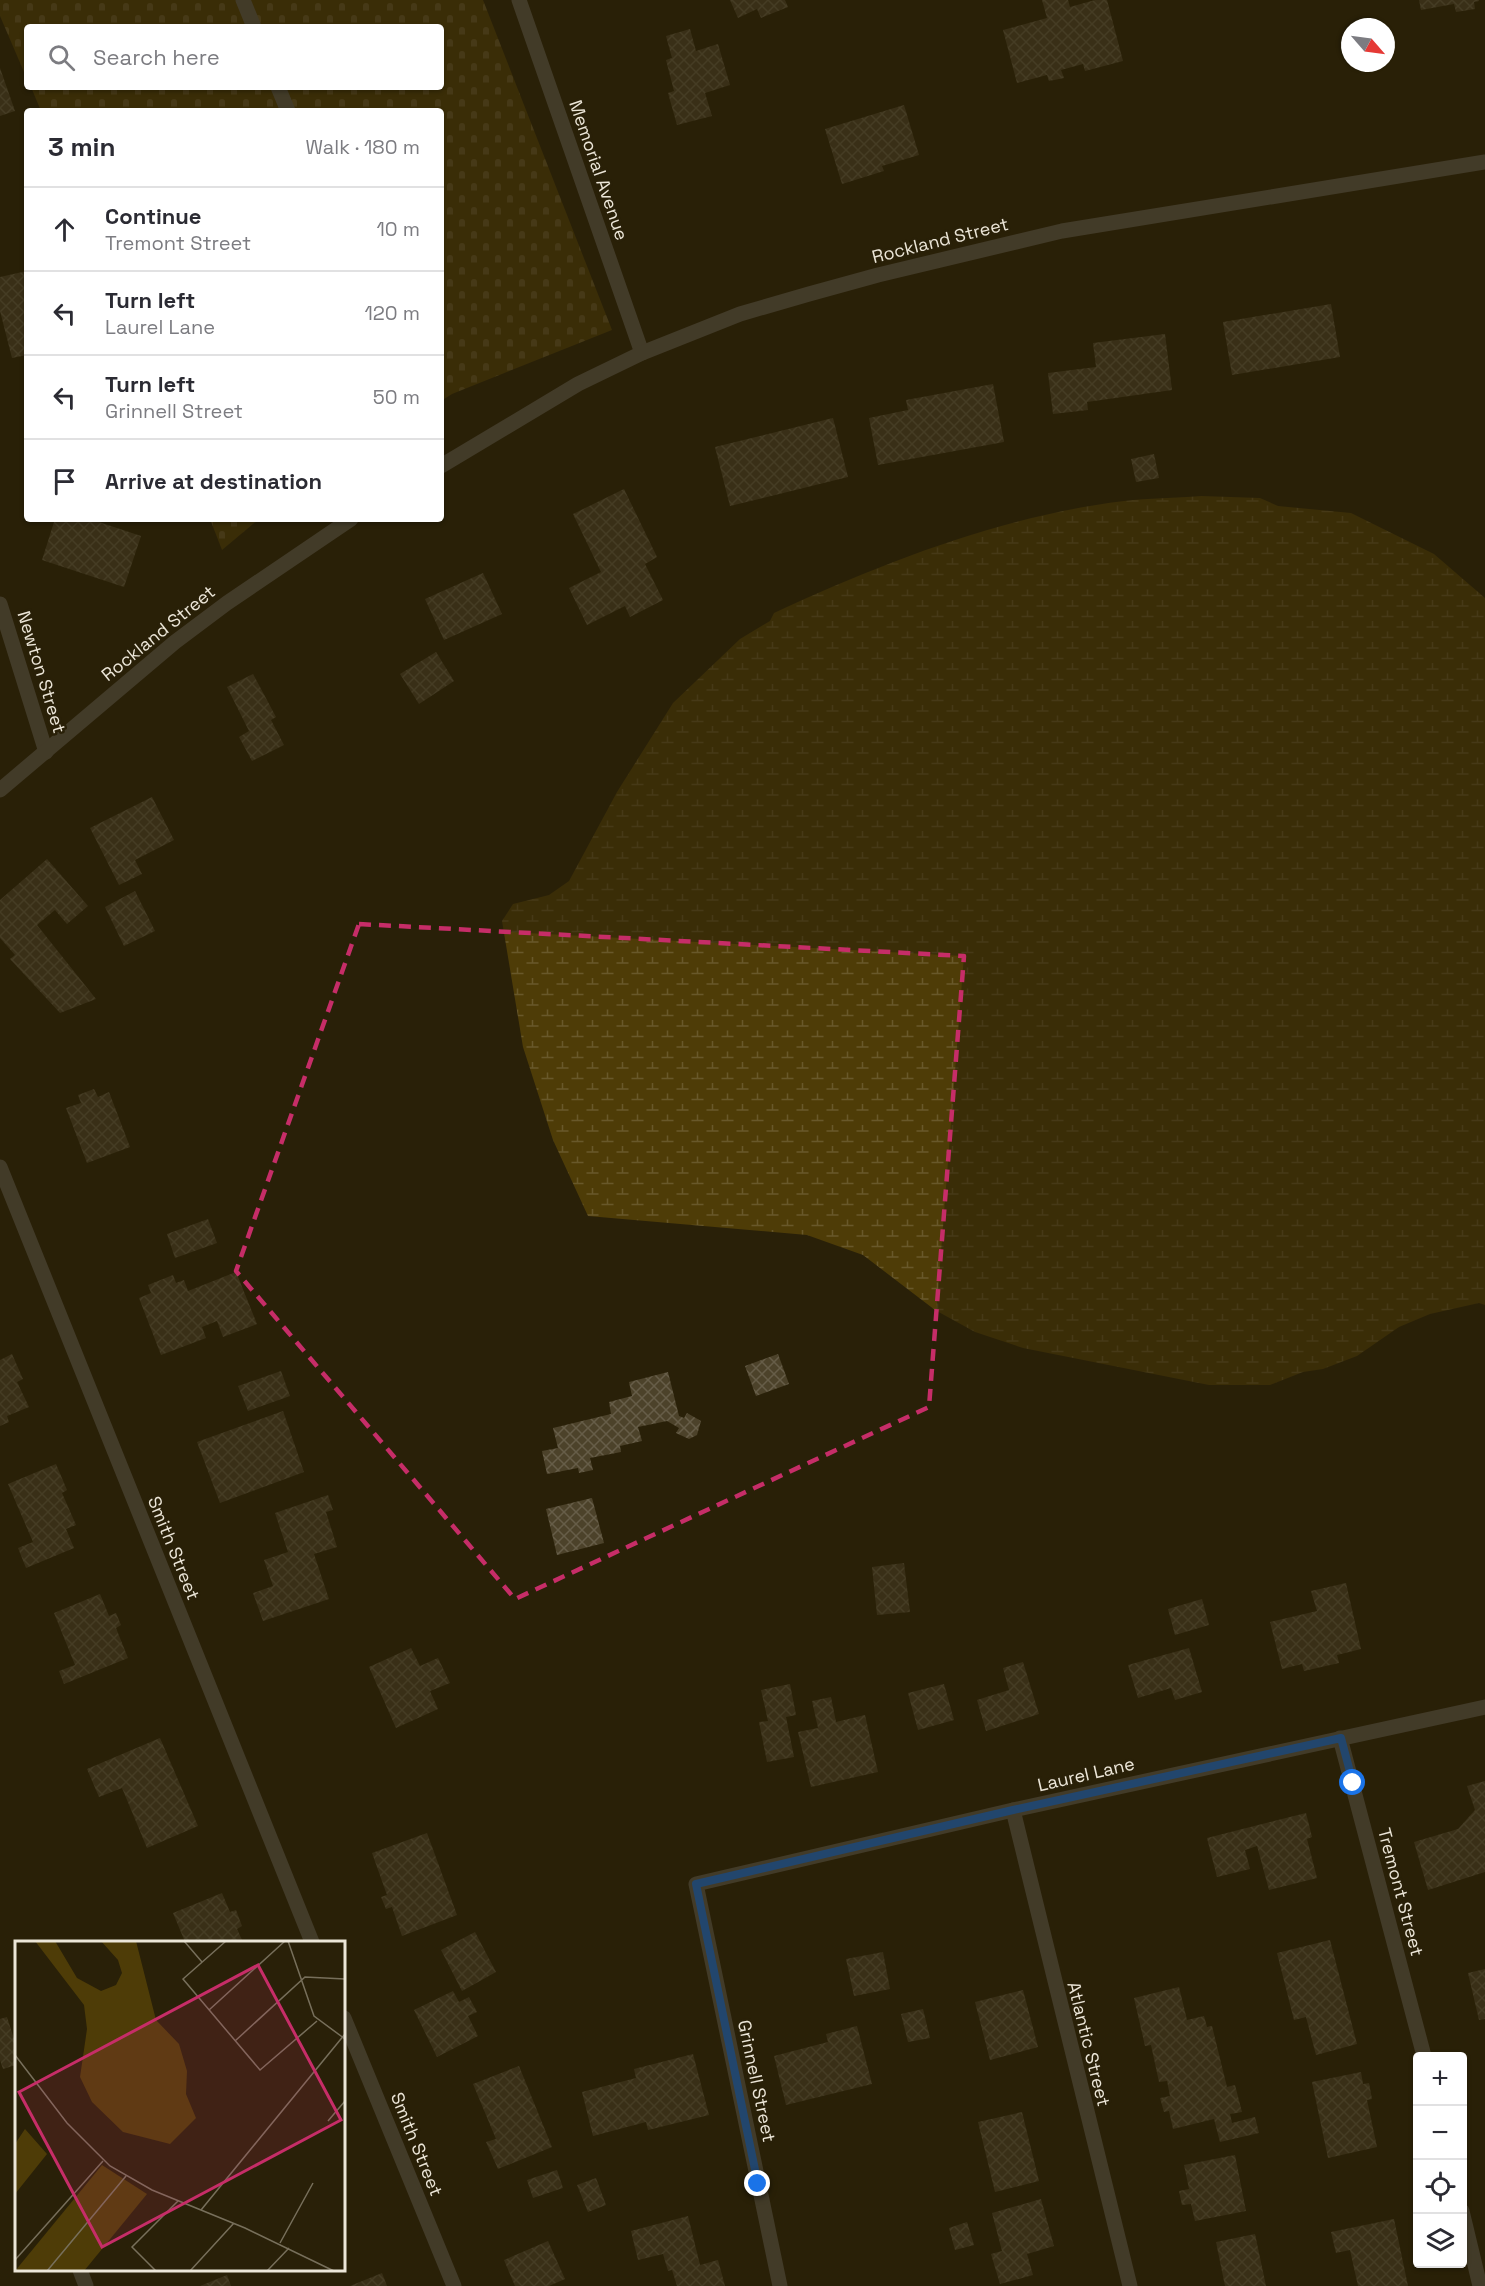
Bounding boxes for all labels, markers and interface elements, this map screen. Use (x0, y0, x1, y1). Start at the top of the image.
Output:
north arrow (1341, 18, 1395, 72)
search box (24, 24, 444, 90)
icon: search (45, 41, 78, 74)
text: Search here (93, 43, 220, 71)
street label: Memorial Avenue (564, 97, 634, 243)
text: 3 min (48, 130, 116, 164)
text: Walk · 180 m (306, 134, 420, 160)
text: Continue (105, 202, 201, 230)
street label: Rockland Street (869, 212, 1011, 268)
icon: ahead (48, 213, 81, 246)
text: 10 m (376, 216, 420, 242)
text: Tremont Street (105, 230, 251, 256)
text: Turn left (105, 286, 195, 314)
icon: left (48, 297, 81, 330)
text: 120 m (364, 300, 420, 326)
text: Laurel Lane (105, 314, 215, 340)
text: Turn left (105, 370, 195, 398)
icon: left (48, 381, 81, 414)
text: 50 m (373, 384, 420, 410)
text: Grinnell Street (105, 398, 243, 424)
icon: arrive (48, 465, 81, 498)
text: Arrive at destination (105, 467, 322, 495)
street label: Rockland Street (96, 580, 220, 686)
street label: Newton Street (12, 608, 72, 736)
street label: Smith Street (143, 1493, 205, 1603)
street label: Laurel Lane (1035, 1752, 1137, 1796)
route start (1339, 1769, 1365, 1795)
street label: Tremont Street (1373, 1825, 1429, 1959)
inset map (15, 1941, 345, 2271)
street label: Atlantic Street (1062, 1979, 1116, 2109)
street label: Grinnell Street (733, 2018, 781, 2144)
map controls (1413, 2052, 1467, 2268)
button: + (1413, 2052, 1467, 2106)
street label: Smith Street (386, 2089, 448, 2199)
button: − (1413, 2106, 1467, 2160)
button: locate (1413, 2160, 1467, 2214)
route end (744, 2170, 770, 2196)
button: layers (1413, 2214, 1467, 2268)

